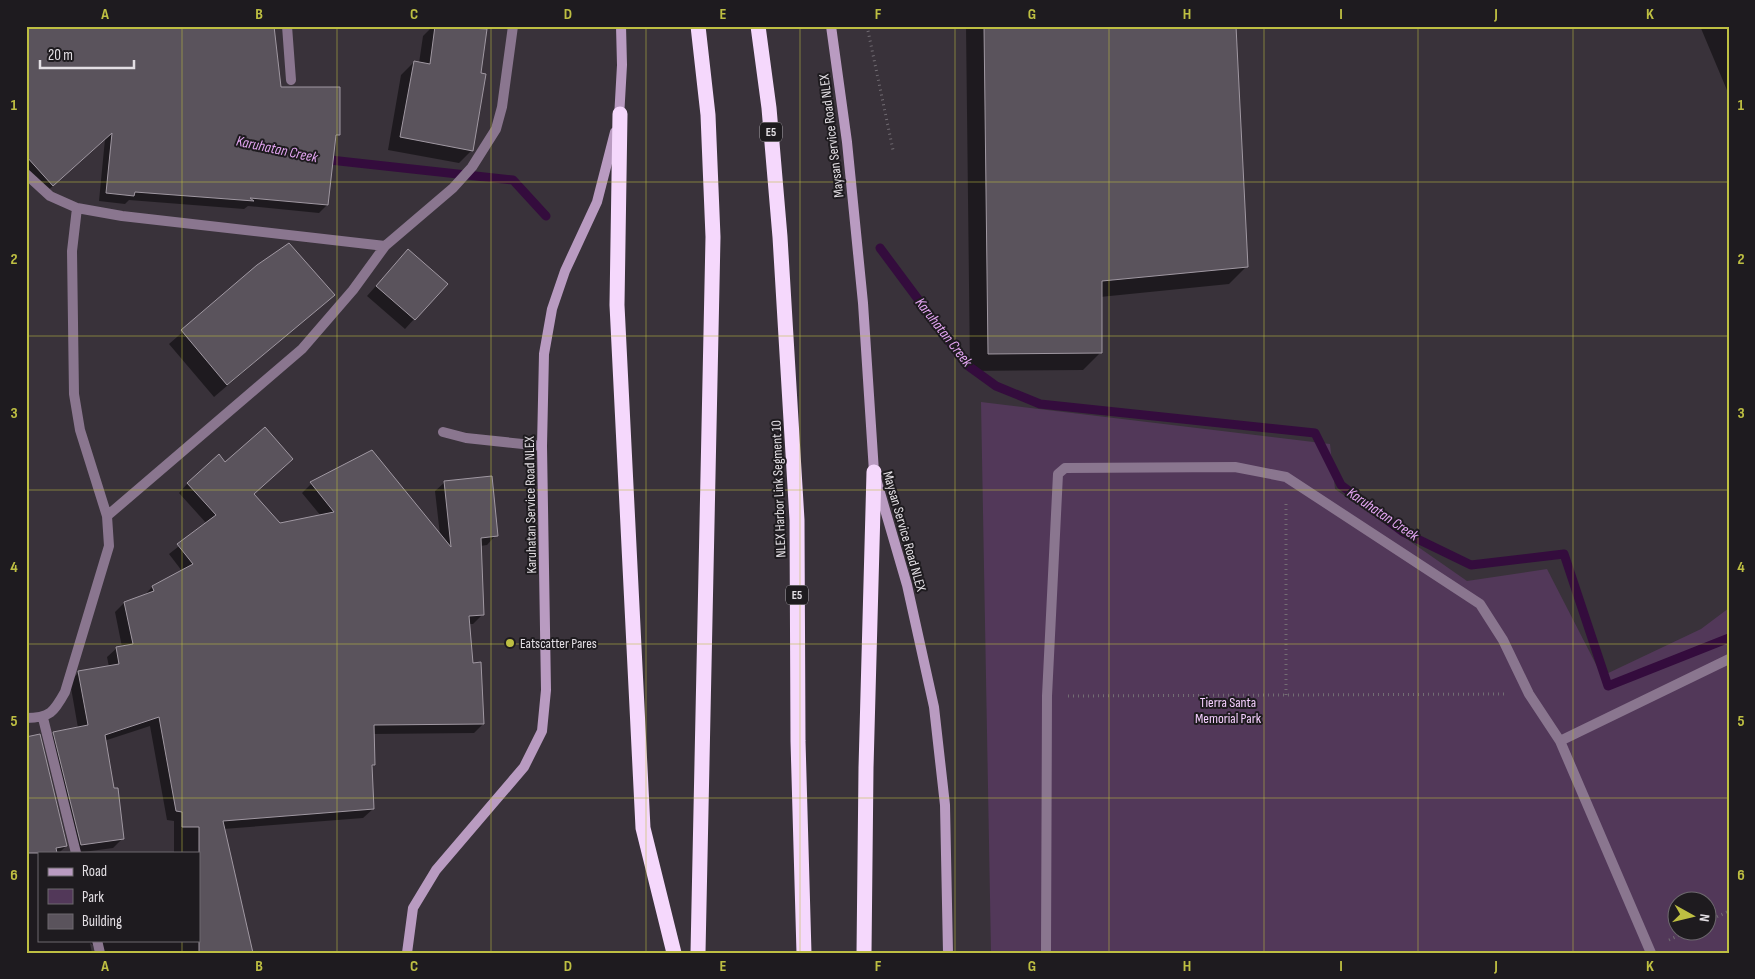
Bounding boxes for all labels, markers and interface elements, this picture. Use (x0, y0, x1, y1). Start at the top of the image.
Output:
text: A (100, 5, 109, 24)
text: B (255, 5, 263, 24)
text: C (410, 5, 418, 24)
text: D (564, 5, 572, 24)
text: E (720, 5, 727, 24)
text: F (875, 5, 882, 24)
text: G (1028, 5, 1036, 24)
text: H (1183, 5, 1191, 24)
text: I (1339, 5, 1343, 24)
text: J (1493, 5, 1498, 24)
text: K (1646, 5, 1654, 24)
scale bar (40, 38, 134, 70)
text: 20 m (48, 46, 73, 65)
street label: Maysan Service Road NLEX (815, 73, 848, 199)
text: 1 (11, 96, 18, 115)
text: 1 (1738, 96, 1745, 115)
road number: E5 (760, 122, 782, 142)
water label: Karuhatan Creek (235, 132, 320, 167)
text: 2 (10, 250, 18, 269)
text: 2 (1737, 250, 1745, 269)
water label: Karuhatan Creek (911, 294, 977, 371)
text: 3 (10, 404, 18, 423)
text: 3 (1737, 404, 1745, 423)
street label: NLEX Harbor Link Segment 10 (768, 420, 789, 558)
street label: Karuhatan Service Road NLEX (521, 436, 540, 574)
street label: Maysan Service Road NLEX (879, 469, 930, 593)
water label: Karuhatan Creek (1343, 483, 1423, 546)
text: 4 (10, 558, 18, 577)
text: 4 (1737, 558, 1745, 577)
road number: E5 (786, 586, 808, 604)
place label: Eatscatter Pares (520, 635, 597, 652)
marker: Eatscatter Pares (504, 637, 516, 649)
park label: Tierra Santa Memorial Park (1195, 694, 1262, 727)
text: 5 (10, 712, 18, 731)
text: 5 (1737, 712, 1745, 731)
legend (38, 852, 200, 942)
text: Road (82, 862, 107, 881)
text: 6 (10, 866, 18, 885)
text: 6 (1737, 866, 1745, 885)
text: Park (82, 888, 104, 907)
north arrow (1668, 892, 1718, 942)
text: Building (82, 912, 122, 931)
text: N (1695, 913, 1713, 923)
text: A (100, 957, 109, 976)
text: B (255, 957, 263, 976)
text: C (410, 957, 418, 976)
text: D (564, 957, 572, 976)
text: E (720, 957, 727, 976)
text: F (875, 957, 882, 976)
text: G (1028, 957, 1036, 976)
text: H (1183, 957, 1191, 976)
text: I (1339, 957, 1343, 976)
text: J (1493, 957, 1498, 976)
text: K (1646, 957, 1654, 976)

